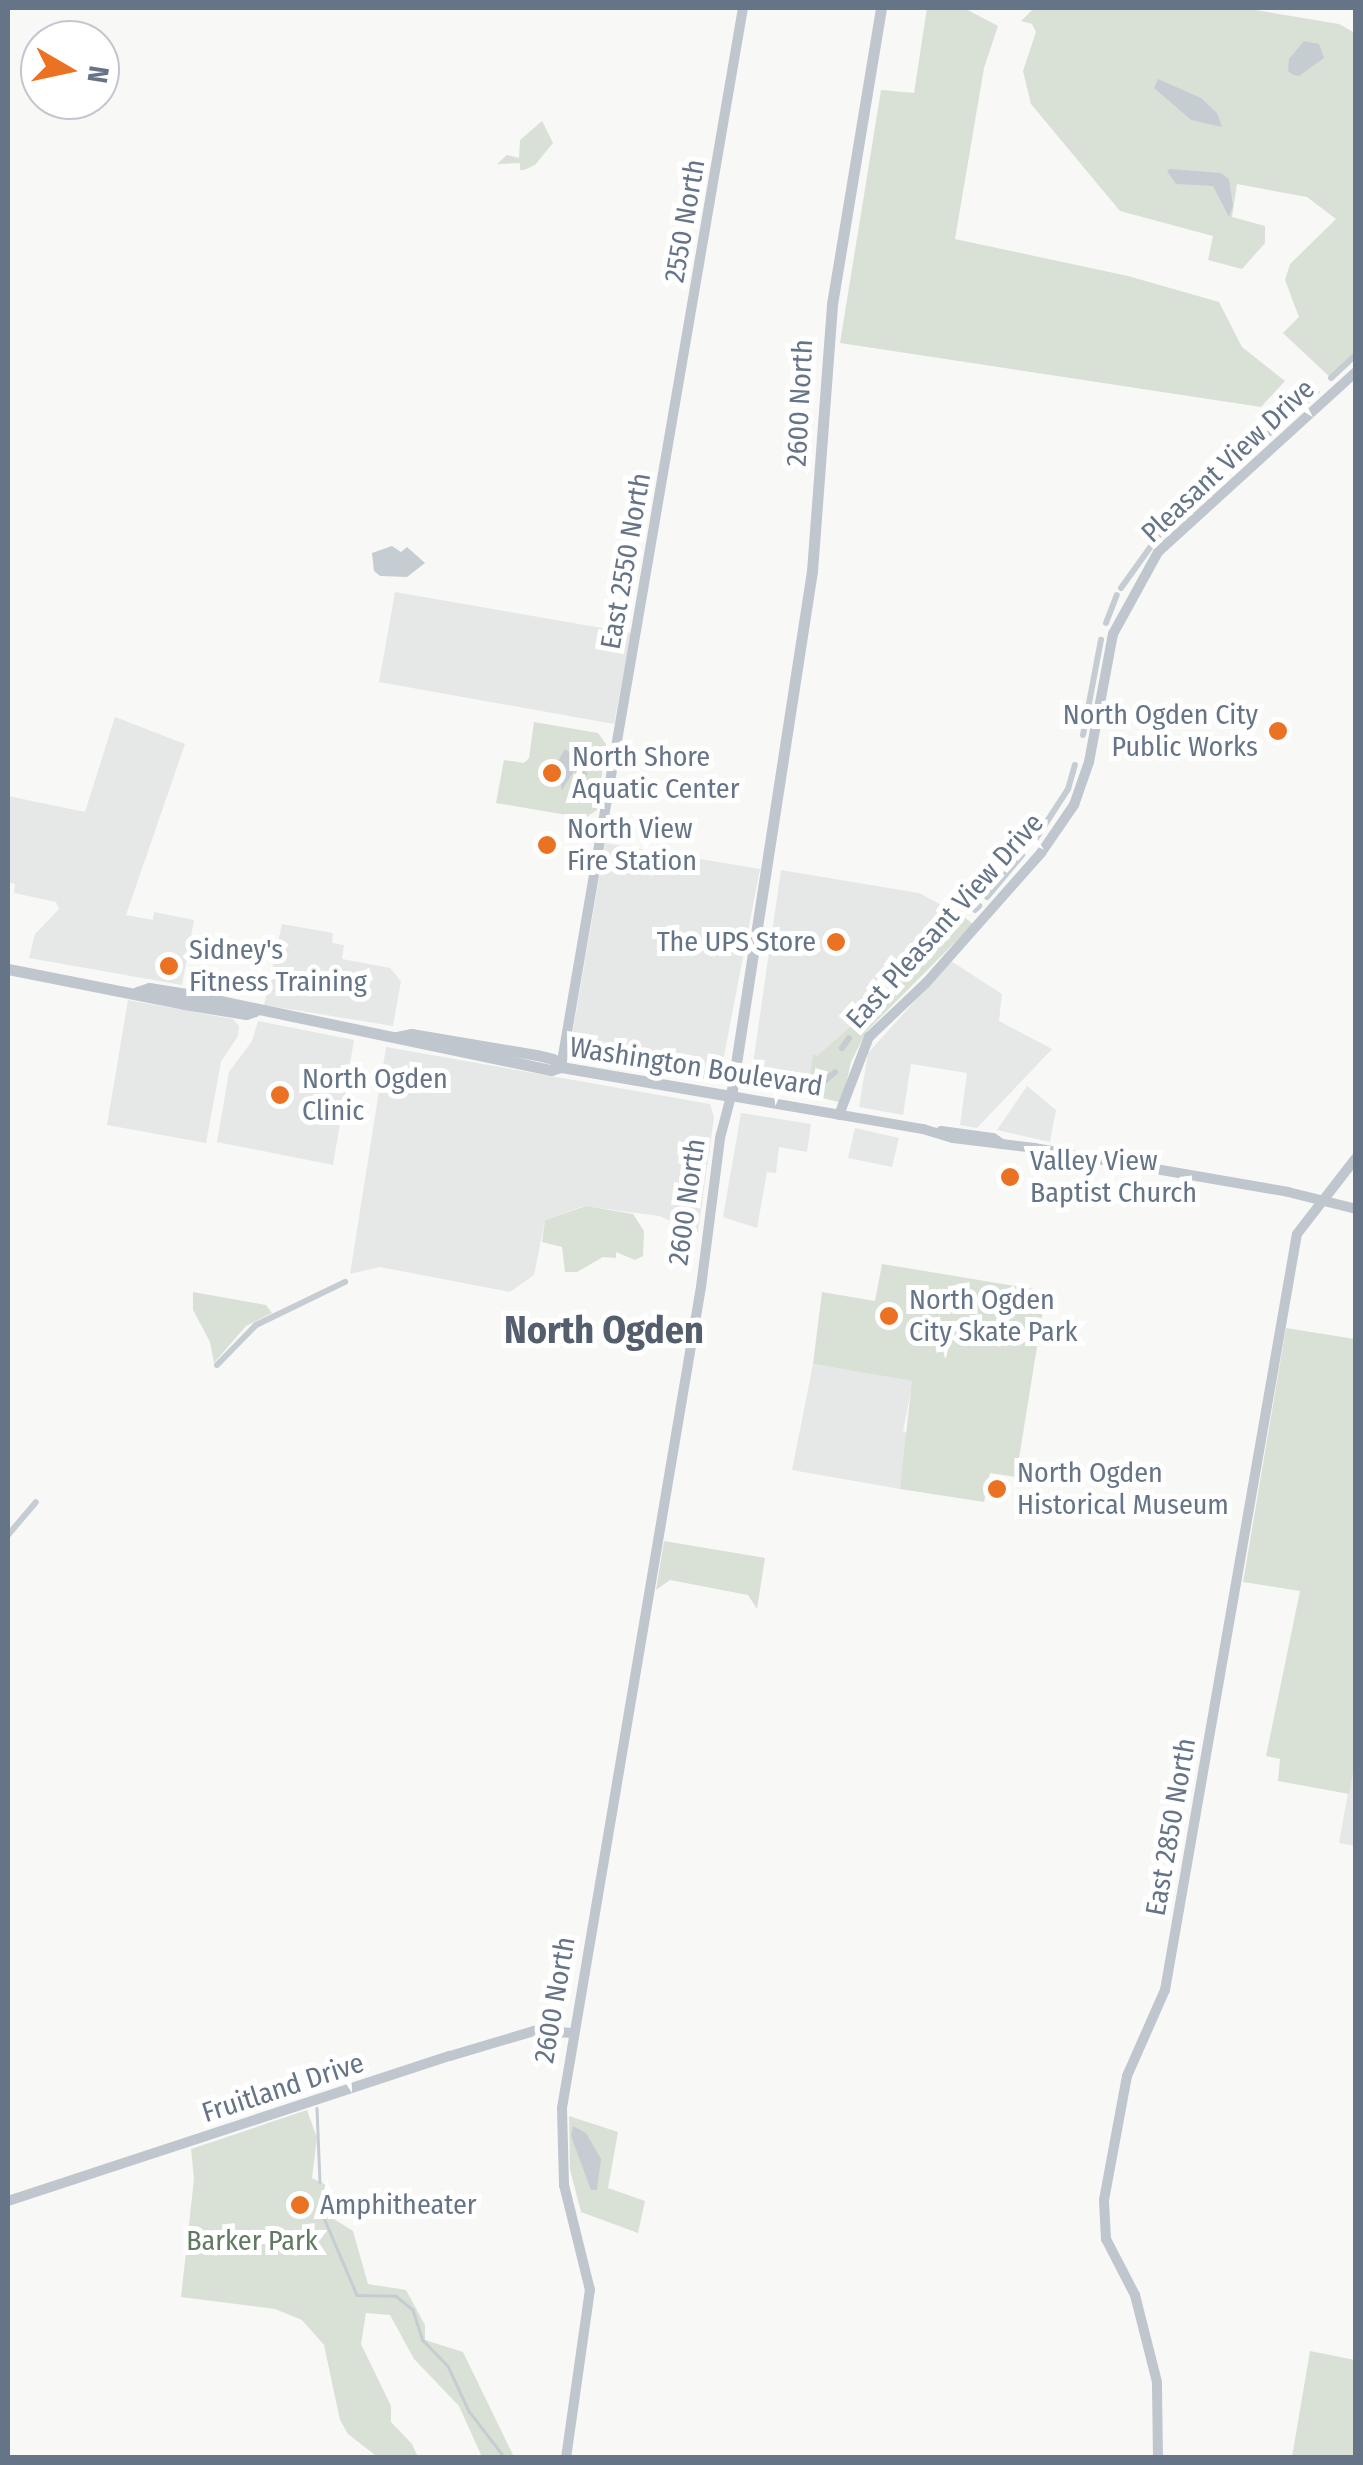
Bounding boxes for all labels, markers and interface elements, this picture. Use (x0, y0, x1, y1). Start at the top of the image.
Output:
north arrow (20, 20, 120, 120)
text: N (81, 64, 116, 85)
street label: 2550 North (658, 157, 712, 285)
street label: 2600 North (780, 339, 820, 467)
street label: Pleasant View Drive (1135, 372, 1321, 550)
street label: East 2550 North (594, 470, 658, 652)
place label: North Ogden City Public Works (1063, 698, 1258, 764)
marker: North Ogden City Public Works (1267, 720, 1289, 742)
place label: North Shore Aquatic Center (572, 740, 739, 806)
marker: North Shore Aquatic Center (541, 762, 563, 784)
street label: East Pleasant View Drive (839, 806, 1051, 1036)
place label: North View Fire Station (567, 812, 697, 878)
marker: North View Fire Station (536, 834, 558, 856)
place label: The UPS Store (657, 925, 816, 959)
marker: The UPS Store (825, 931, 847, 953)
place label: Sidney's Fitness Training (189, 933, 367, 999)
marker: Sidney's Fitness Training (158, 955, 180, 977)
street label: Washington Boulevard (567, 1030, 825, 1104)
place label: North Ogden Clinic (302, 1062, 448, 1128)
marker: North Ogden Clinic (267, 1082, 293, 1108)
street label: 2600 North (661, 1137, 713, 1267)
place label: Valley View Baptist Church (1030, 1144, 1197, 1210)
marker: Valley View Baptist Church (999, 1166, 1021, 1188)
place label: North Ogden City Skate Park (909, 1283, 1078, 1349)
marker: North Ogden City Skate Park (878, 1305, 900, 1327)
district label: North Ogden (504, 1308, 704, 1354)
place label: North Ogden Historical Museum (1017, 1456, 1229, 1522)
marker: North Ogden Historical Museum (986, 1478, 1008, 1500)
street label: East 2850 North (1139, 1736, 1203, 1918)
street label: 2600 North (527, 1934, 583, 2066)
street label: Fruitland Drive (198, 2046, 368, 2130)
place label: Amphitheater (320, 2188, 477, 2222)
marker: Amphitheater (289, 2194, 311, 2216)
park label: Barker Park (186, 2224, 318, 2258)

